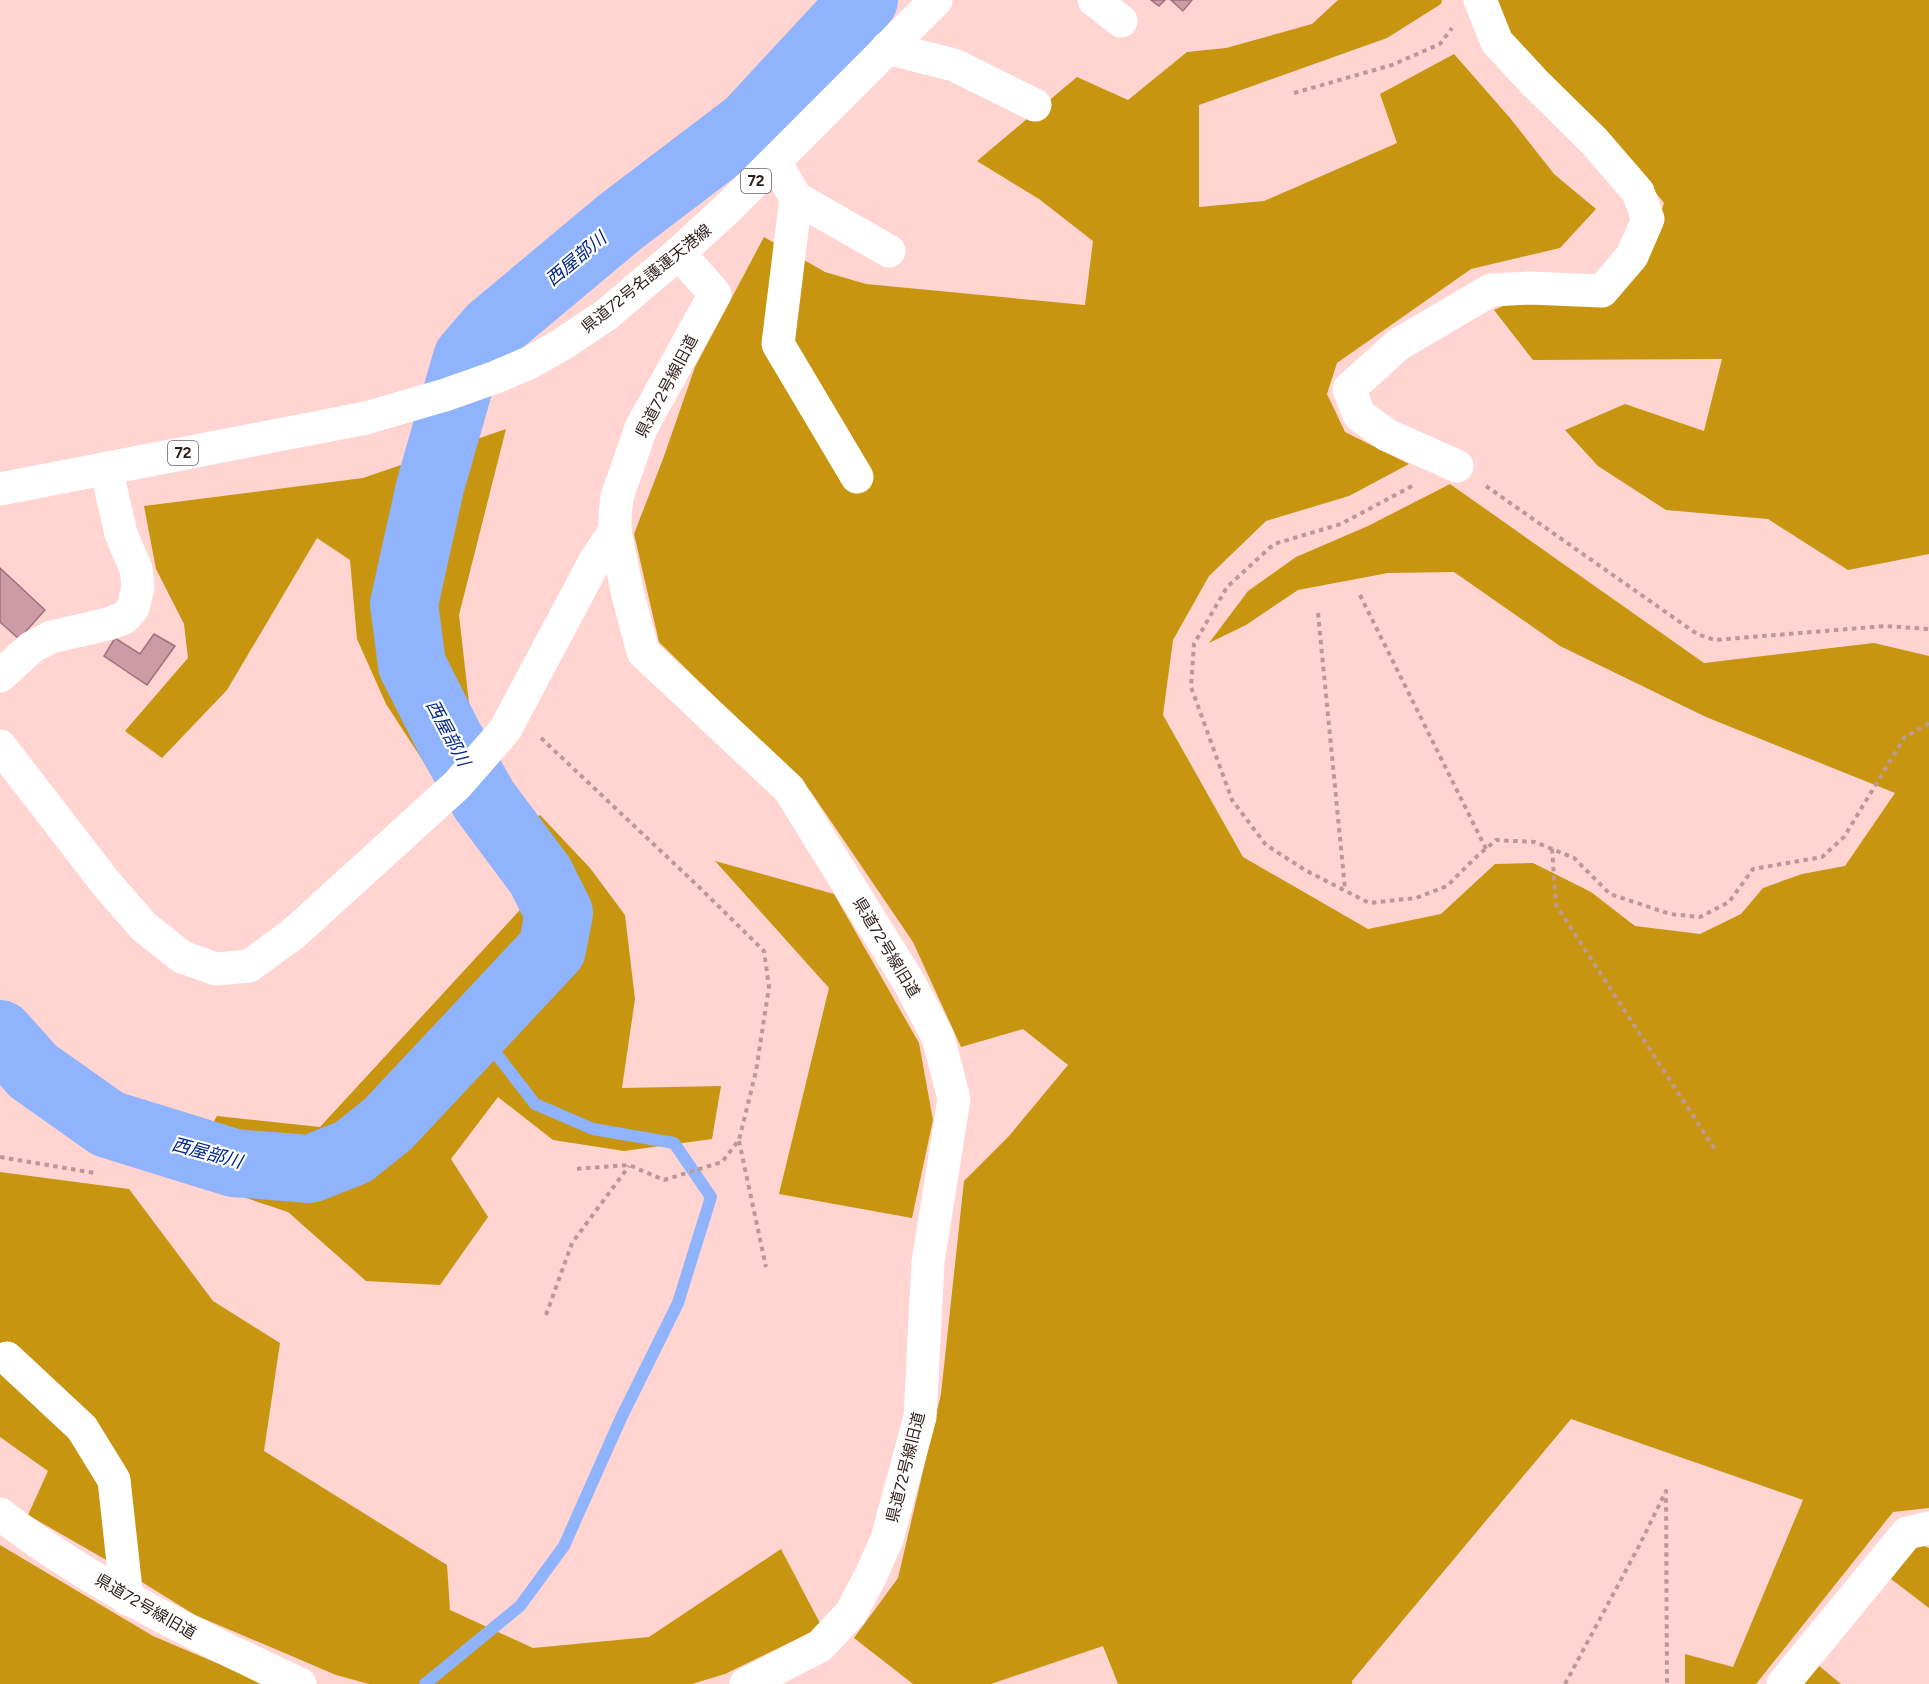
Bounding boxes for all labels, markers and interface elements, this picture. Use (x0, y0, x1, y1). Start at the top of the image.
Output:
road number: 72 (741, 169, 771, 193)
street label: 県道72号名護運天港線 (578, 220, 715, 337)
water label: 西屋部川 (541, 226, 612, 291)
street label: 県道72号線旧道 (631, 332, 701, 441)
road number: 72 (168, 441, 198, 465)
water label: 西屋部川 (421, 696, 476, 772)
street label: 県道72号線旧道 (849, 894, 924, 1001)
water label: 西屋部川 (169, 1133, 247, 1173)
street label: 県道72号線旧道 (883, 1410, 928, 1525)
street label: 県道72号線旧道 (92, 1570, 200, 1643)

